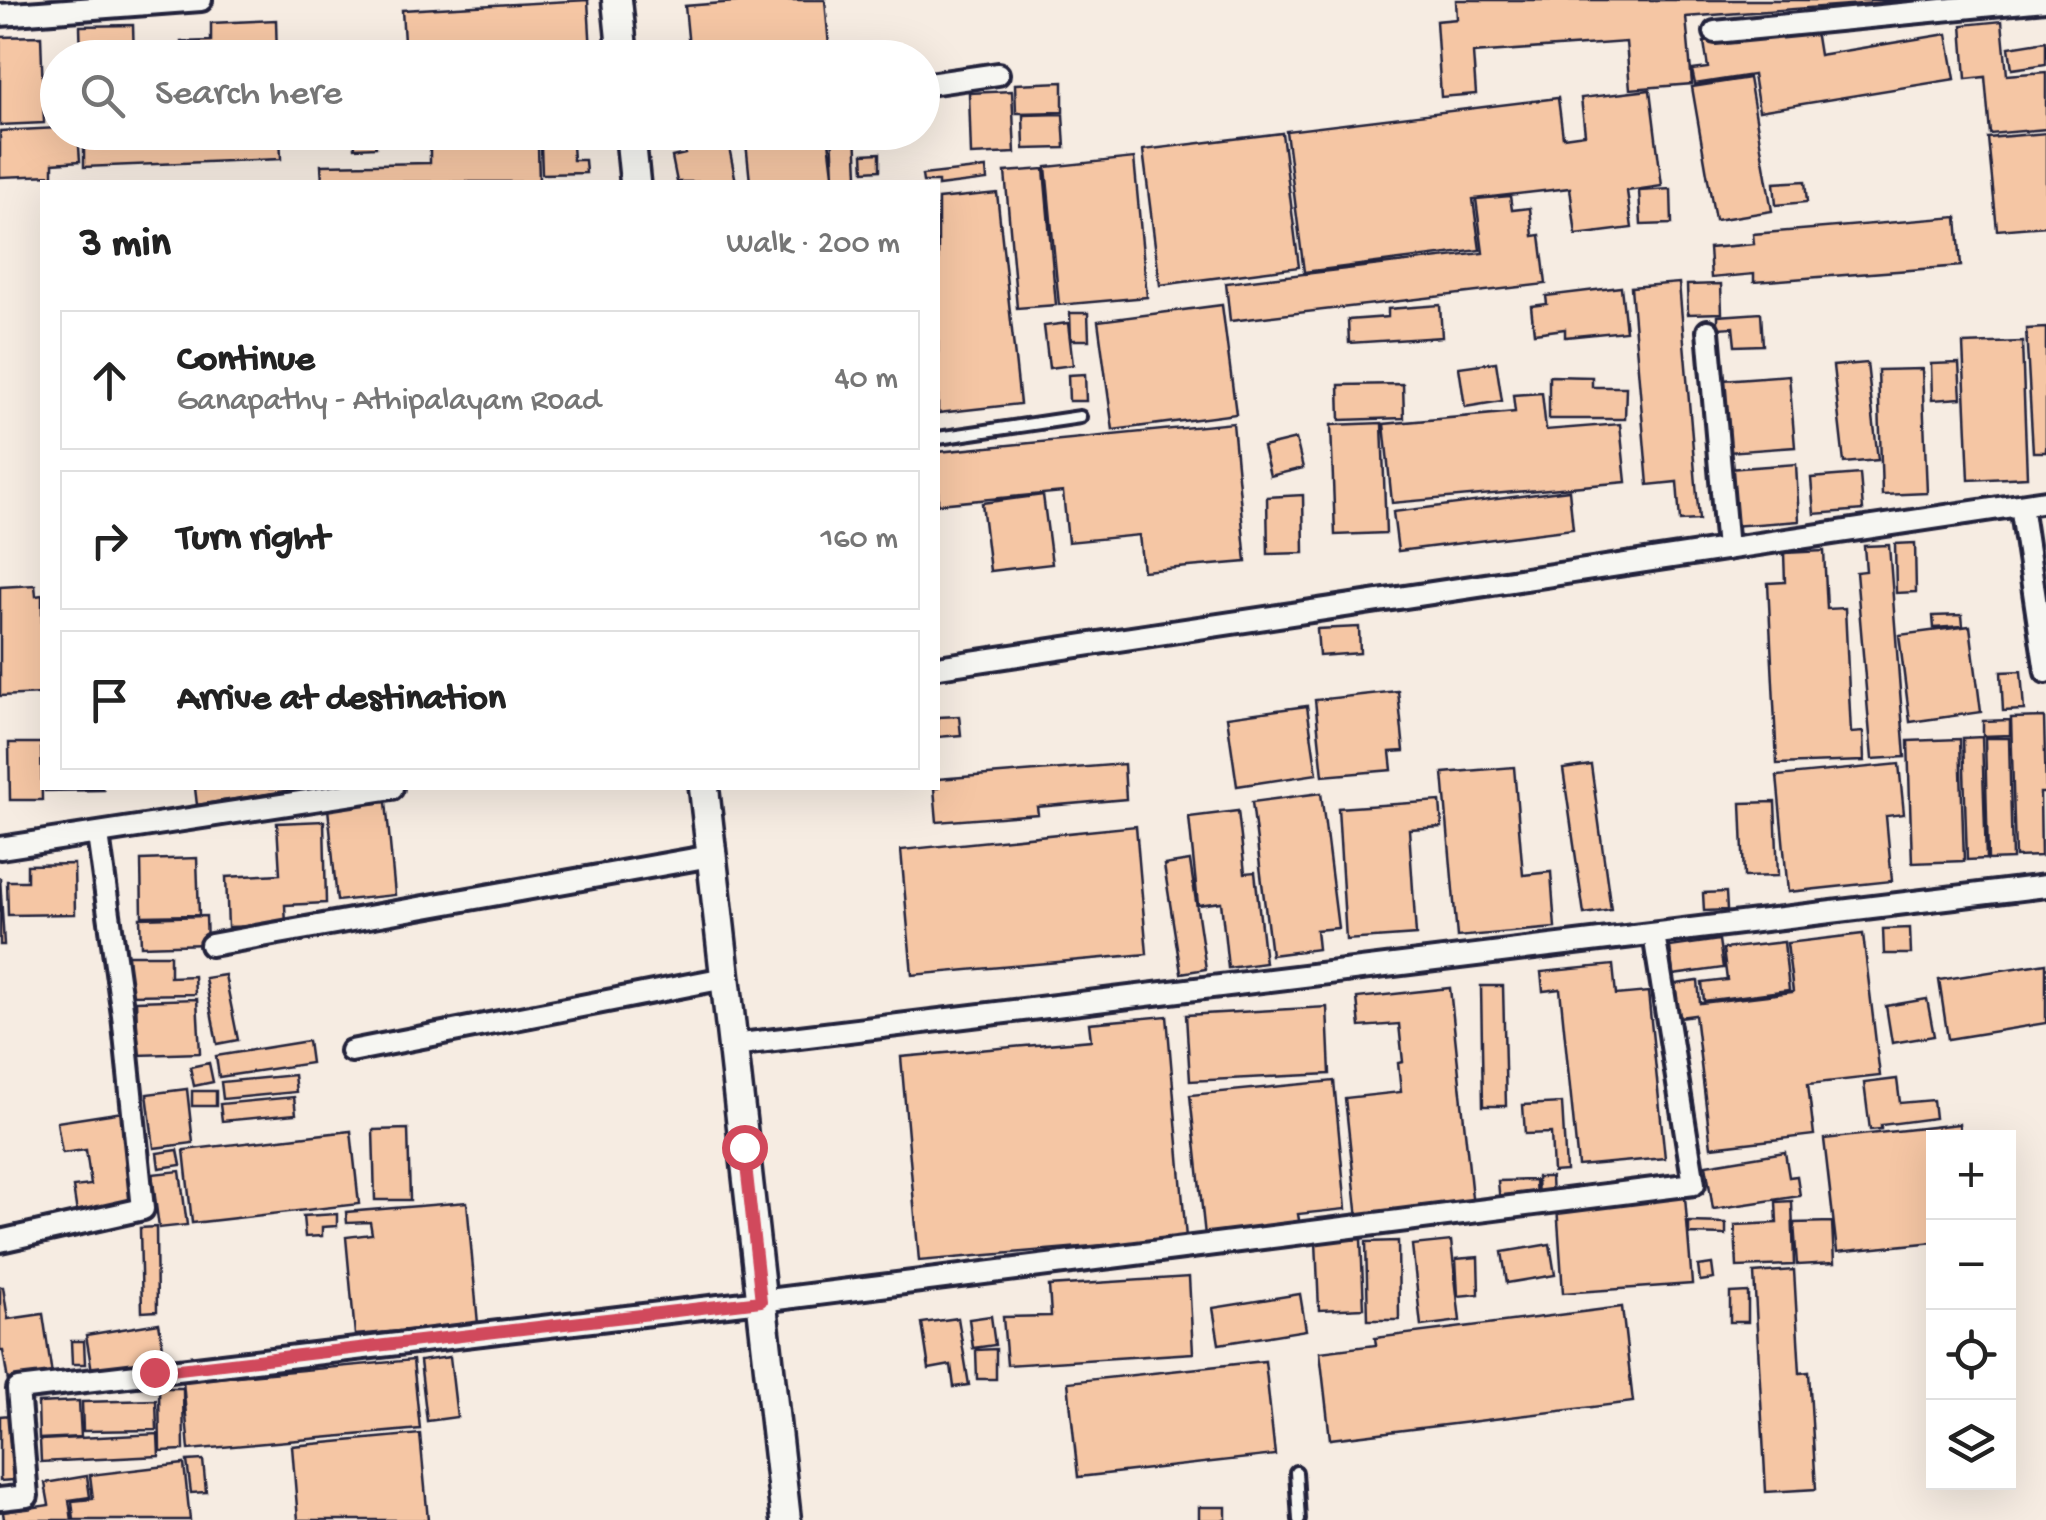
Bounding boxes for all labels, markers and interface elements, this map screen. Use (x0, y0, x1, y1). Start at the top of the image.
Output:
search box (40, 40, 940, 150)
icon: search (75, 68, 130, 123)
text: Search here (155, 73, 342, 117)
text: 3 min (80, 221, 171, 270)
text: Walk · 200 m (726, 226, 900, 264)
text: Continue (177, 339, 315, 383)
icon: ahead (82, 353, 137, 408)
text: 40 m (834, 361, 898, 399)
text: Ganapathy - Athipalayam Road (177, 383, 601, 421)
icon: right (82, 513, 137, 568)
text: Turn right (177, 518, 329, 562)
text: 160 m (820, 521, 898, 559)
icon: arrive (82, 673, 137, 728)
text: Arrive at destination (177, 678, 506, 722)
route start (722, 1125, 768, 1171)
map controls (1926, 1130, 2016, 1490)
button: + (1926, 1130, 2016, 1220)
button: − (1926, 1220, 2016, 1310)
button: locate (1926, 1310, 2016, 1400)
route end (132, 1350, 178, 1396)
button: layers (1926, 1400, 2016, 1490)

